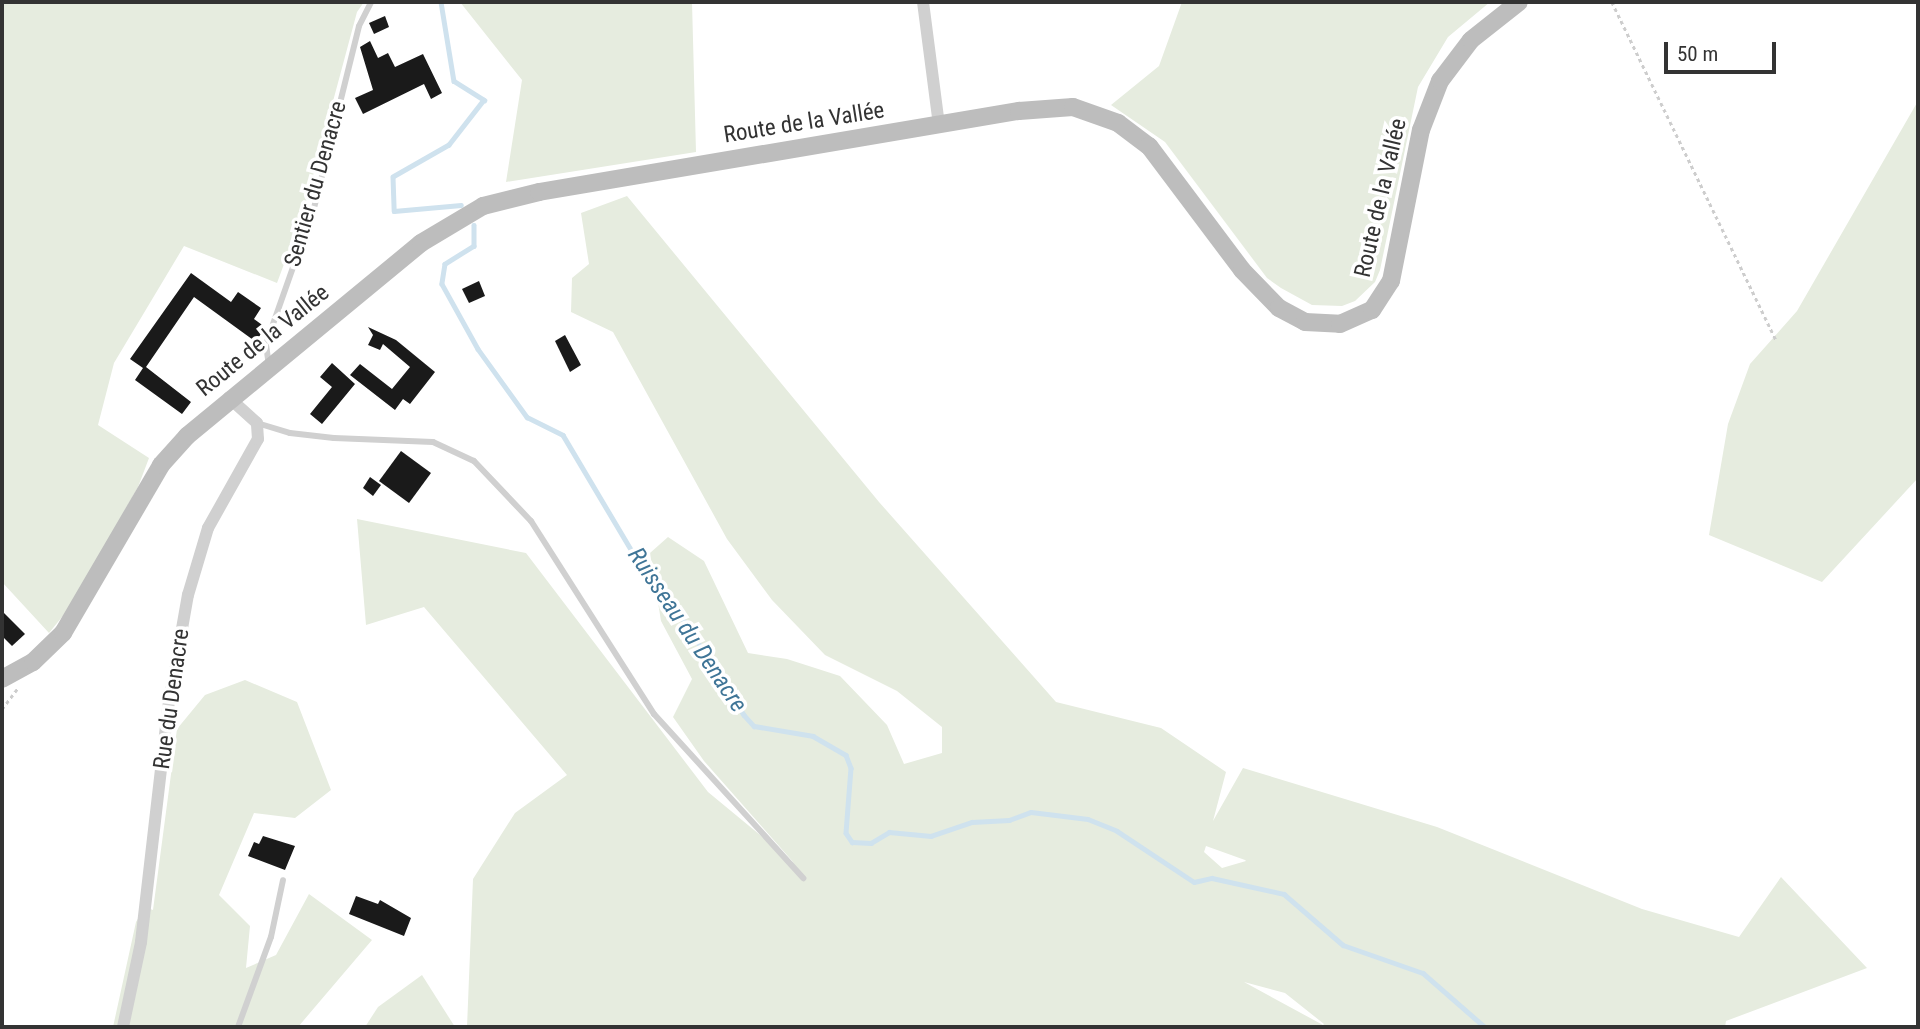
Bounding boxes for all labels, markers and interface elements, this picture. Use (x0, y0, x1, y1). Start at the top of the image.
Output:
scale bar (1668, 28, 1780, 72)
text: 50 m (1677, 42, 1718, 66)
street label: Route de la Vallée (722, 97, 886, 149)
street label: Sentier du Denacre (279, 98, 353, 270)
street label: Route de la Vallée (1349, 116, 1413, 280)
street label: Route de la Vallée (191, 279, 335, 403)
water label: Ruisseau du Denacre (621, 542, 753, 718)
street label: Rue du Denacre (148, 627, 196, 771)

